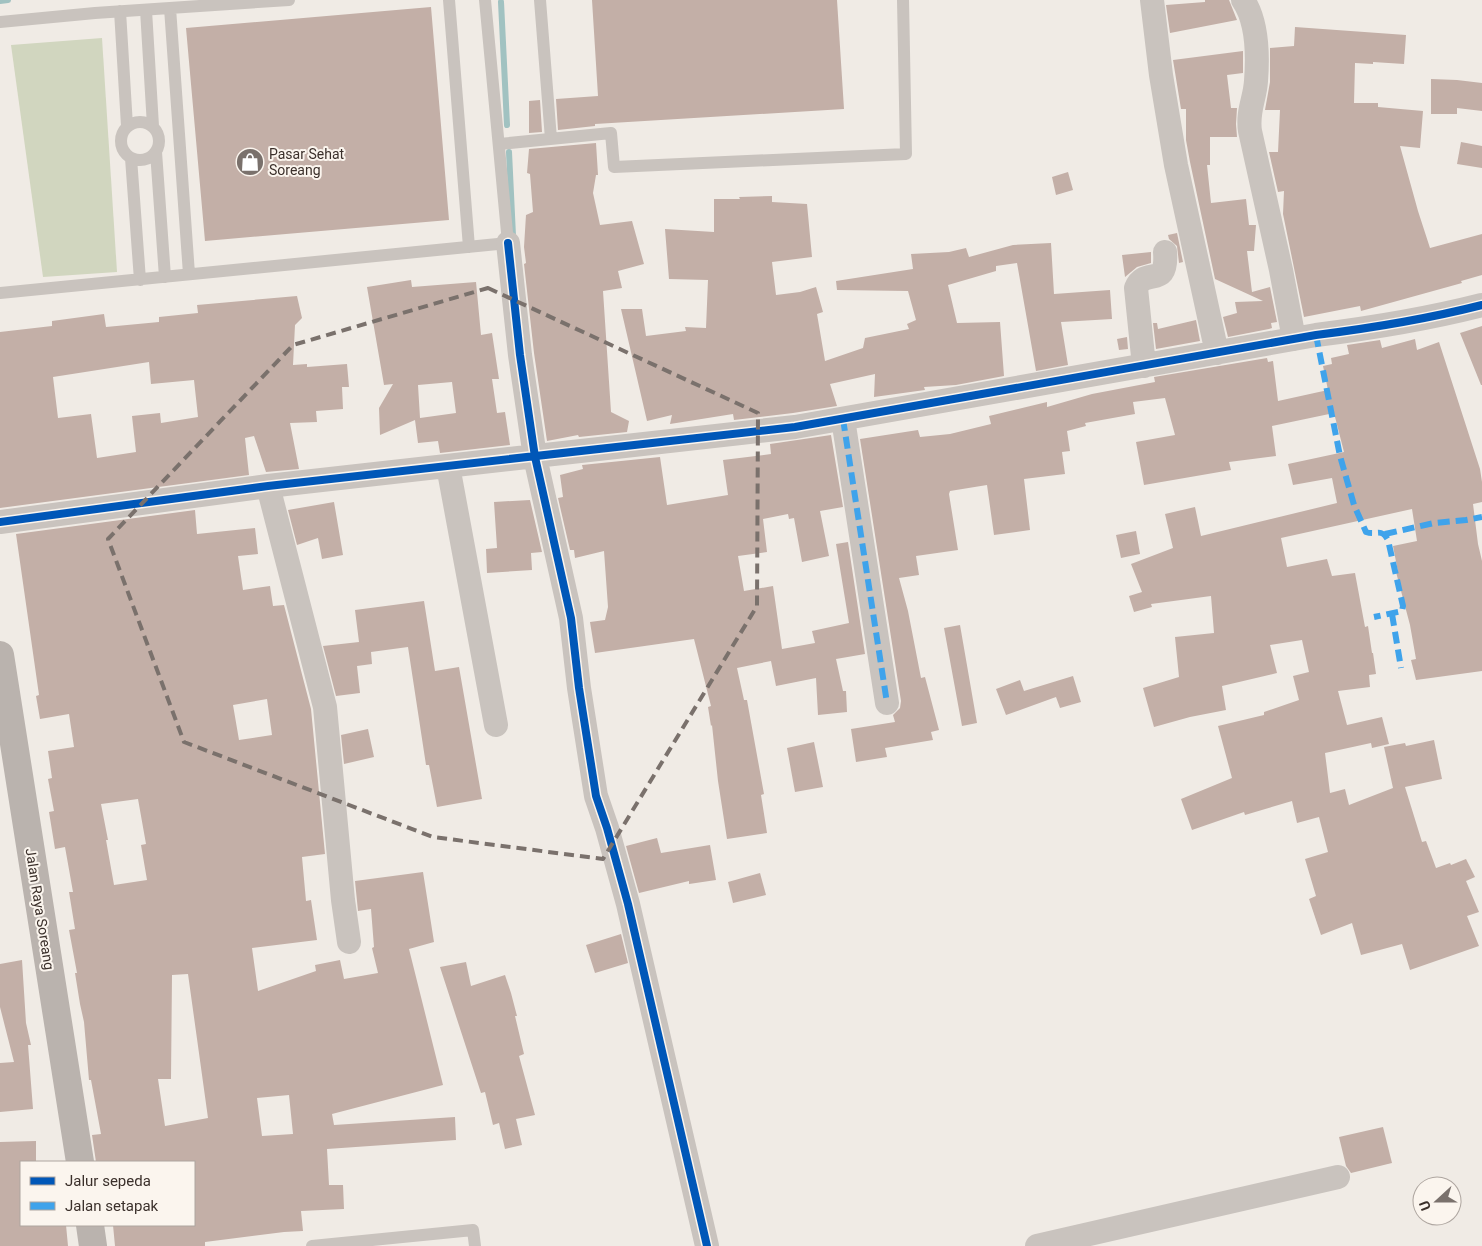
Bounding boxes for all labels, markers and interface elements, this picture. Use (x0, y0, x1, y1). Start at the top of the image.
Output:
place label: Pasar Sehat Soreang (269, 146, 344, 178)
shop icon: Pasar Sehat Soreang (235, 147, 265, 177)
street label: Jalan Raya Soreang (22, 847, 58, 971)
legend (20, 1161, 195, 1226)
text: Jalur sepeda (65, 1172, 151, 1190)
north arrow (1412, 1176, 1462, 1226)
text: Jalan setapak (65, 1197, 159, 1215)
text: U (1416, 1198, 1434, 1213)

